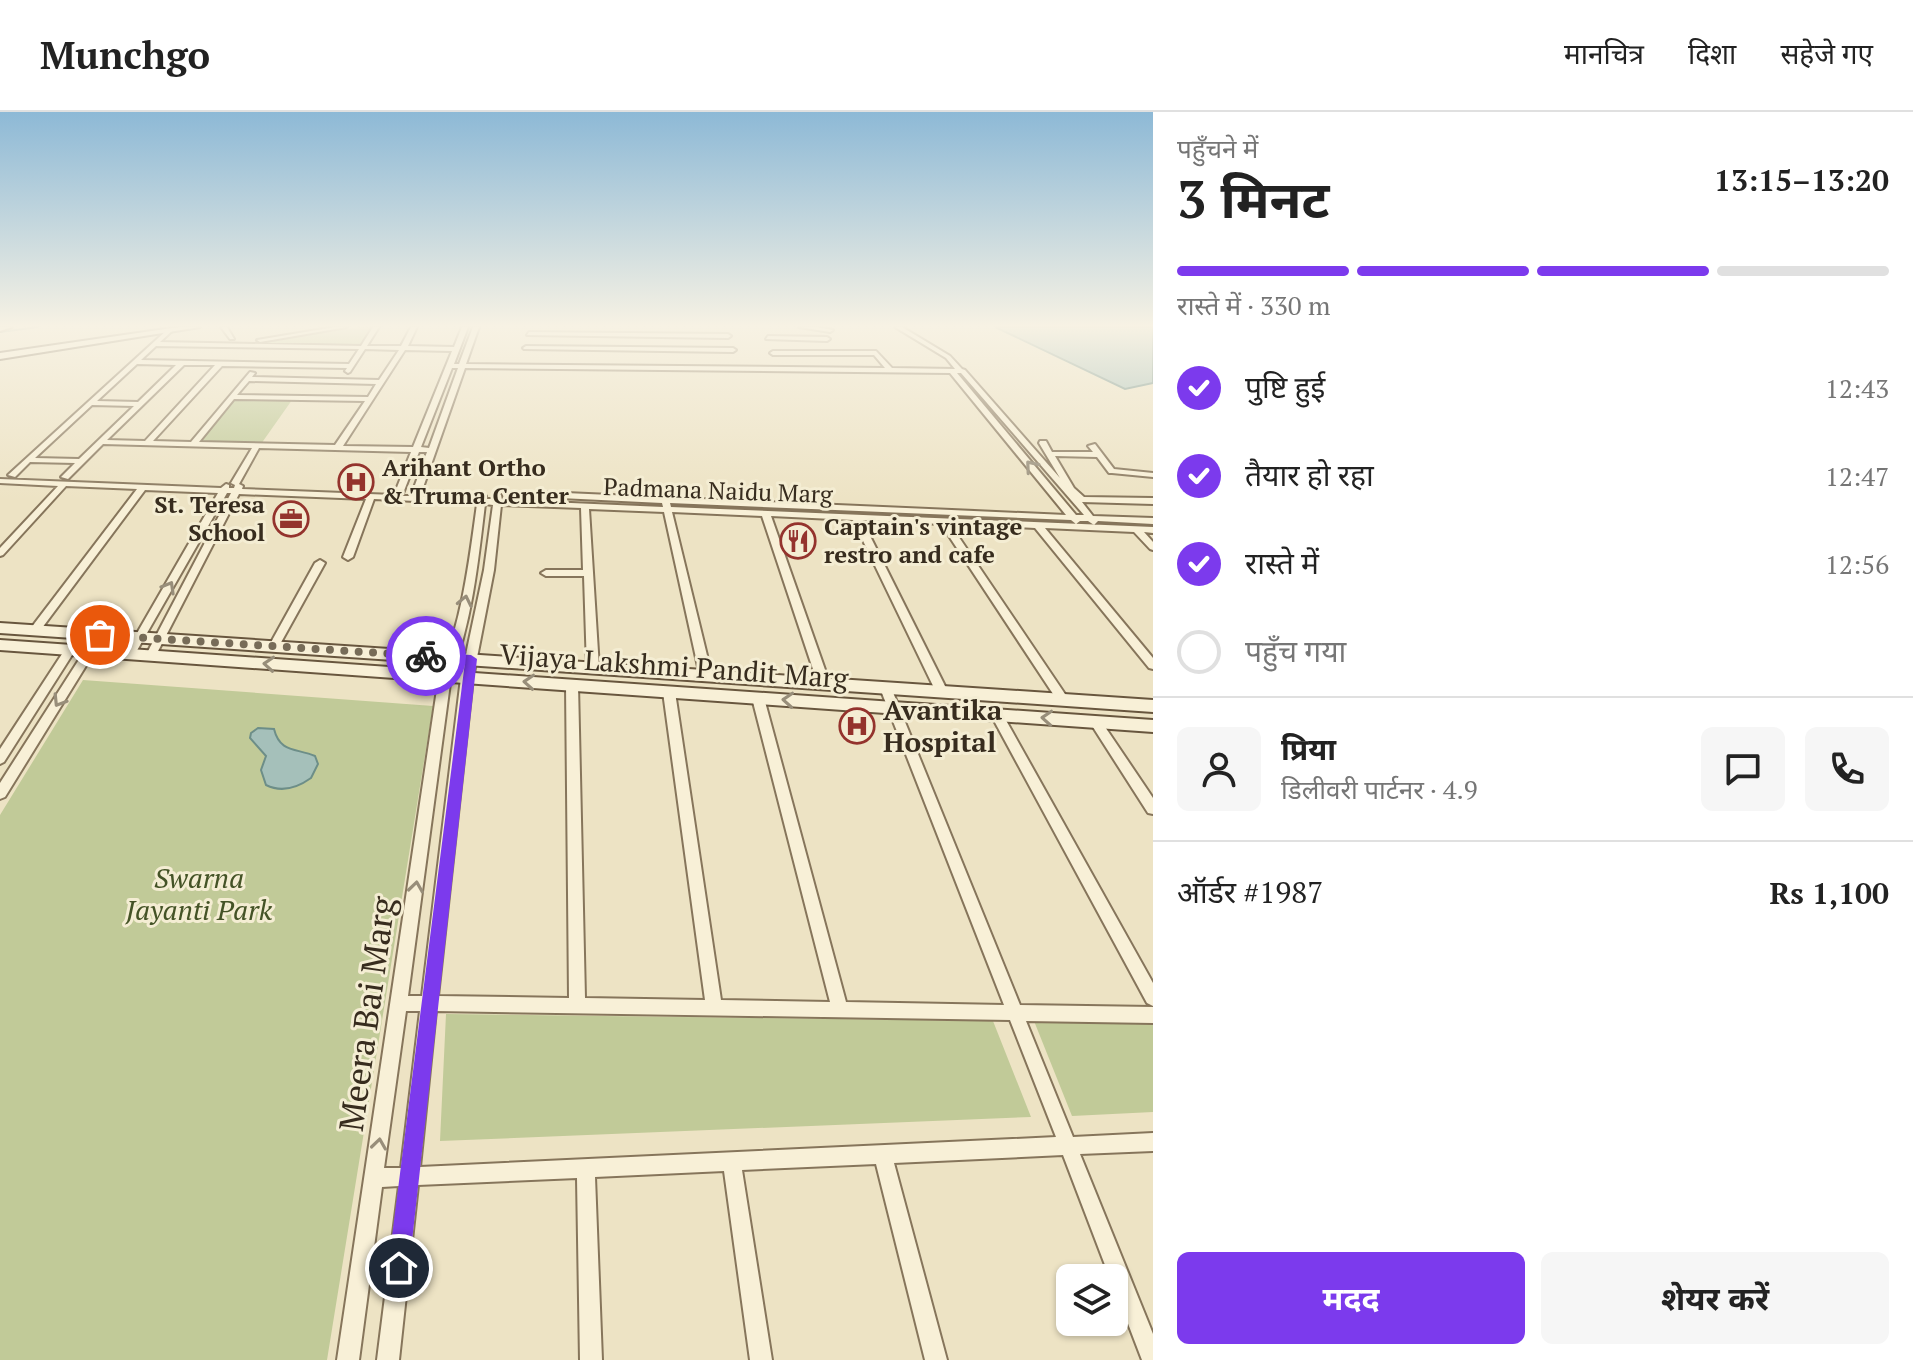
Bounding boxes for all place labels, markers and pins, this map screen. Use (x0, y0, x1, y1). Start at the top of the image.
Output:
place label: Arihant Ortho & Truma Center (382, 451, 570, 511)
hospital icon: Arihant Ortho & Truma Center (337, 463, 375, 501)
place label: St. Teresa School (154, 488, 266, 548)
office icon: St. Teresa School (272, 500, 310, 538)
place label: Captain's vintage restro and cafe (824, 510, 1022, 570)
restaurant icon: Captain's vintage restro and cafe (779, 522, 817, 560)
pin (66, 601, 134, 669)
place label: Avantika Hospital (883, 691, 1003, 760)
hospital icon: Avantika Hospital (838, 707, 876, 745)
pin (365, 1234, 433, 1302)

